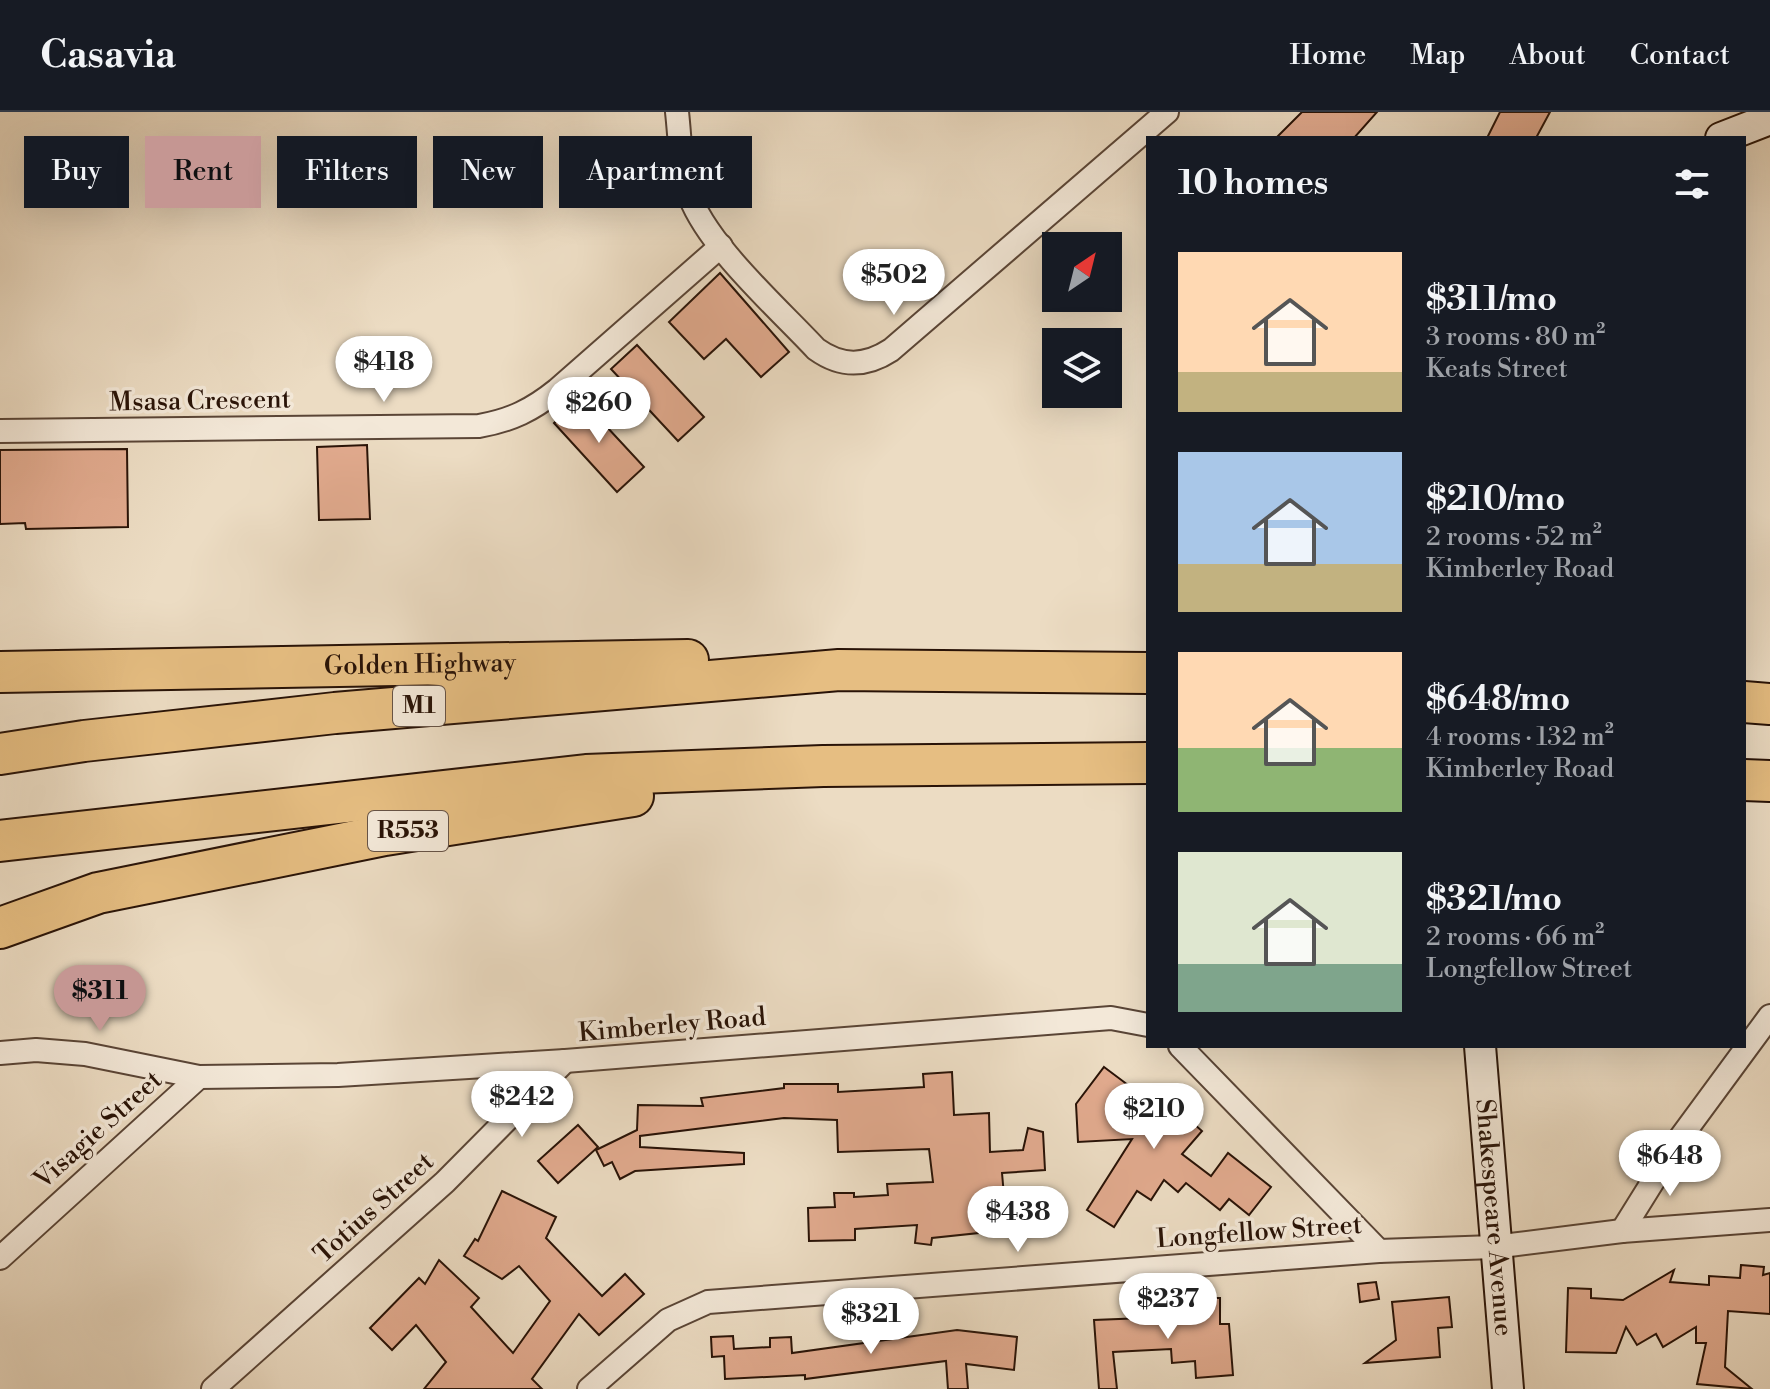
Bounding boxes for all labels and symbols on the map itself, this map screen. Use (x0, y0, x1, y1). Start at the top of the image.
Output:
north arrow (1042, 232, 1122, 312)
pin: $502 (847, 249, 941, 317)
pin: $418 (337, 336, 431, 404)
pin: $260 (552, 377, 646, 445)
street label: Msasa Crescent (109, 383, 291, 419)
street label: Golden Highway (324, 647, 517, 682)
road number: M1 (393, 686, 445, 726)
road number: R553 (368, 811, 448, 851)
pin: $311 (53, 965, 147, 1033)
street label: Kimberley Road (577, 1001, 767, 1049)
street label: Visagie Street (27, 1064, 169, 1197)
pin: $242 (475, 1071, 569, 1139)
pin: $210 (1107, 1083, 1201, 1151)
street label: Shakespeare Avenue (1468, 1097, 1520, 1337)
pin: $648 (1623, 1130, 1717, 1198)
street label: Totius Street (307, 1146, 441, 1270)
pin: $438 (971, 1186, 1065, 1254)
street label: Longfellow Street (1155, 1209, 1363, 1255)
pin: $237 (1121, 1273, 1215, 1341)
pin: $321 (824, 1288, 918, 1356)

